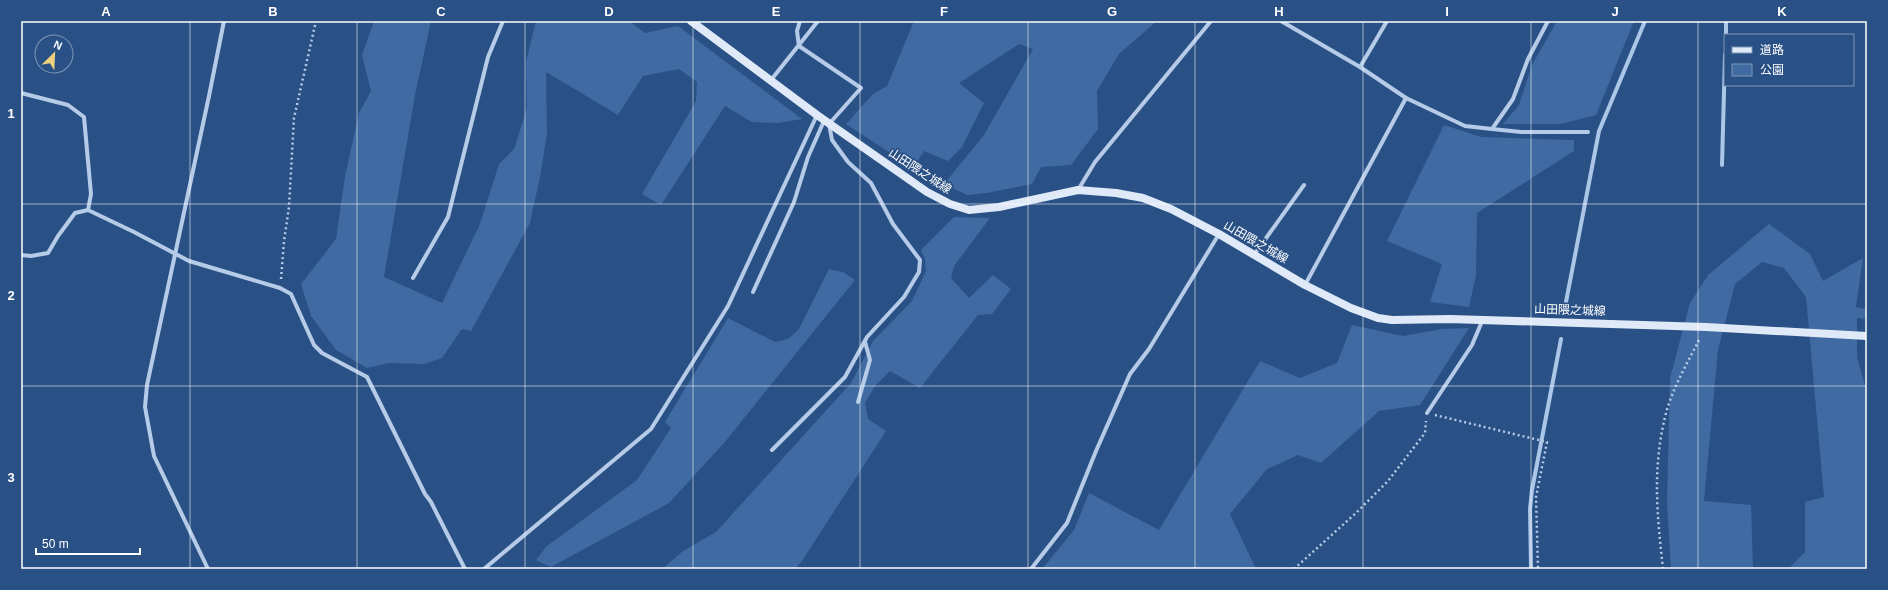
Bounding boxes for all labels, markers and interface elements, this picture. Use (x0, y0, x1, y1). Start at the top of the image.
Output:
text: A (101, 4, 111, 19)
text: B (268, 4, 278, 19)
text: C (436, 4, 446, 19)
text: D (604, 4, 614, 19)
text: E (772, 4, 781, 19)
text: F (940, 4, 948, 19)
text: G (1107, 4, 1117, 19)
text: H (1274, 4, 1284, 19)
text: I (1445, 4, 1449, 19)
text: J (1611, 4, 1619, 19)
text: K (1777, 4, 1787, 19)
north arrow (34, 34, 74, 74)
legend (1724, 34, 1854, 86)
text: N (52, 38, 64, 52)
text: 道路 (1760, 43, 1784, 57)
text: 公園 (1760, 63, 1784, 77)
text: 1 (7, 106, 15, 121)
street label: 山田隈之城線 (886, 146, 954, 196)
street label: 山田隈之城線 (1221, 218, 1291, 266)
text: 2 (7, 288, 15, 303)
street label: 山田隈之城線 (1534, 302, 1606, 318)
text: 3 (7, 470, 15, 485)
scale bar (36, 530, 140, 556)
text: 50 m (42, 537, 69, 551)

